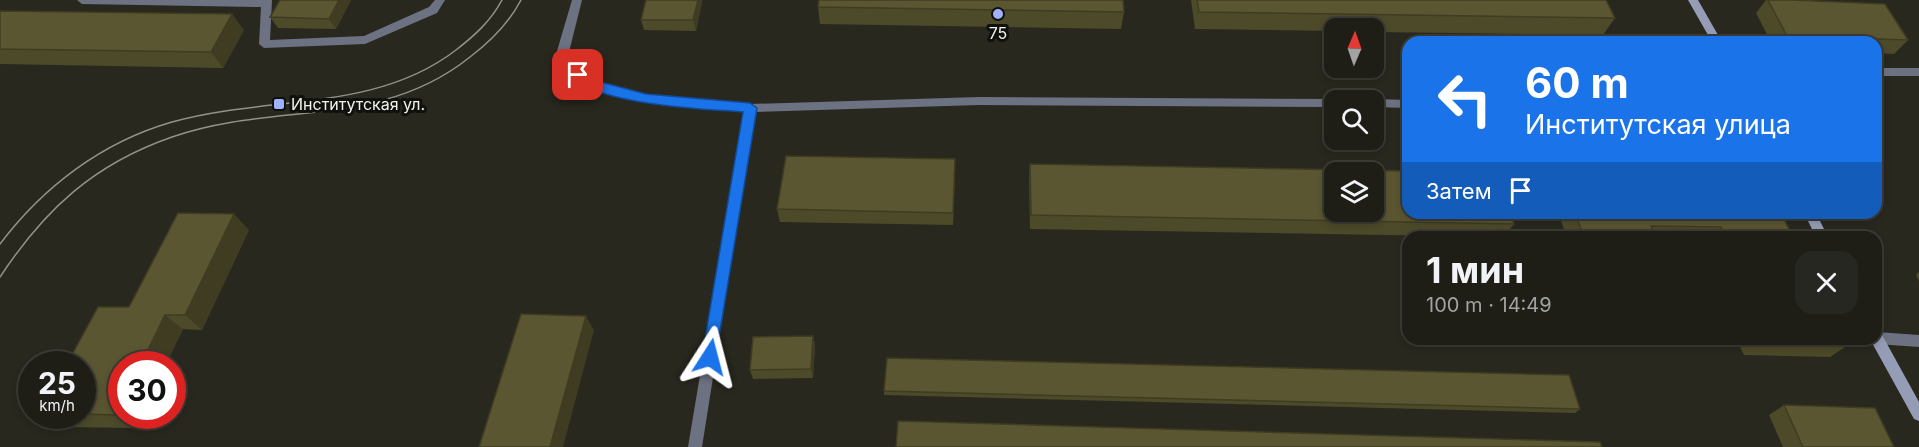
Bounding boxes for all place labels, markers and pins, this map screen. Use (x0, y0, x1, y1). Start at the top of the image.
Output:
marker: 75 (991, 7, 1005, 21)
place label: 75 (989, 23, 1007, 43)
pin (552, 49, 603, 100)
place label: Институтская ул. (291, 94, 425, 114)
marker: Институтская ул. (272, 97, 286, 111)

